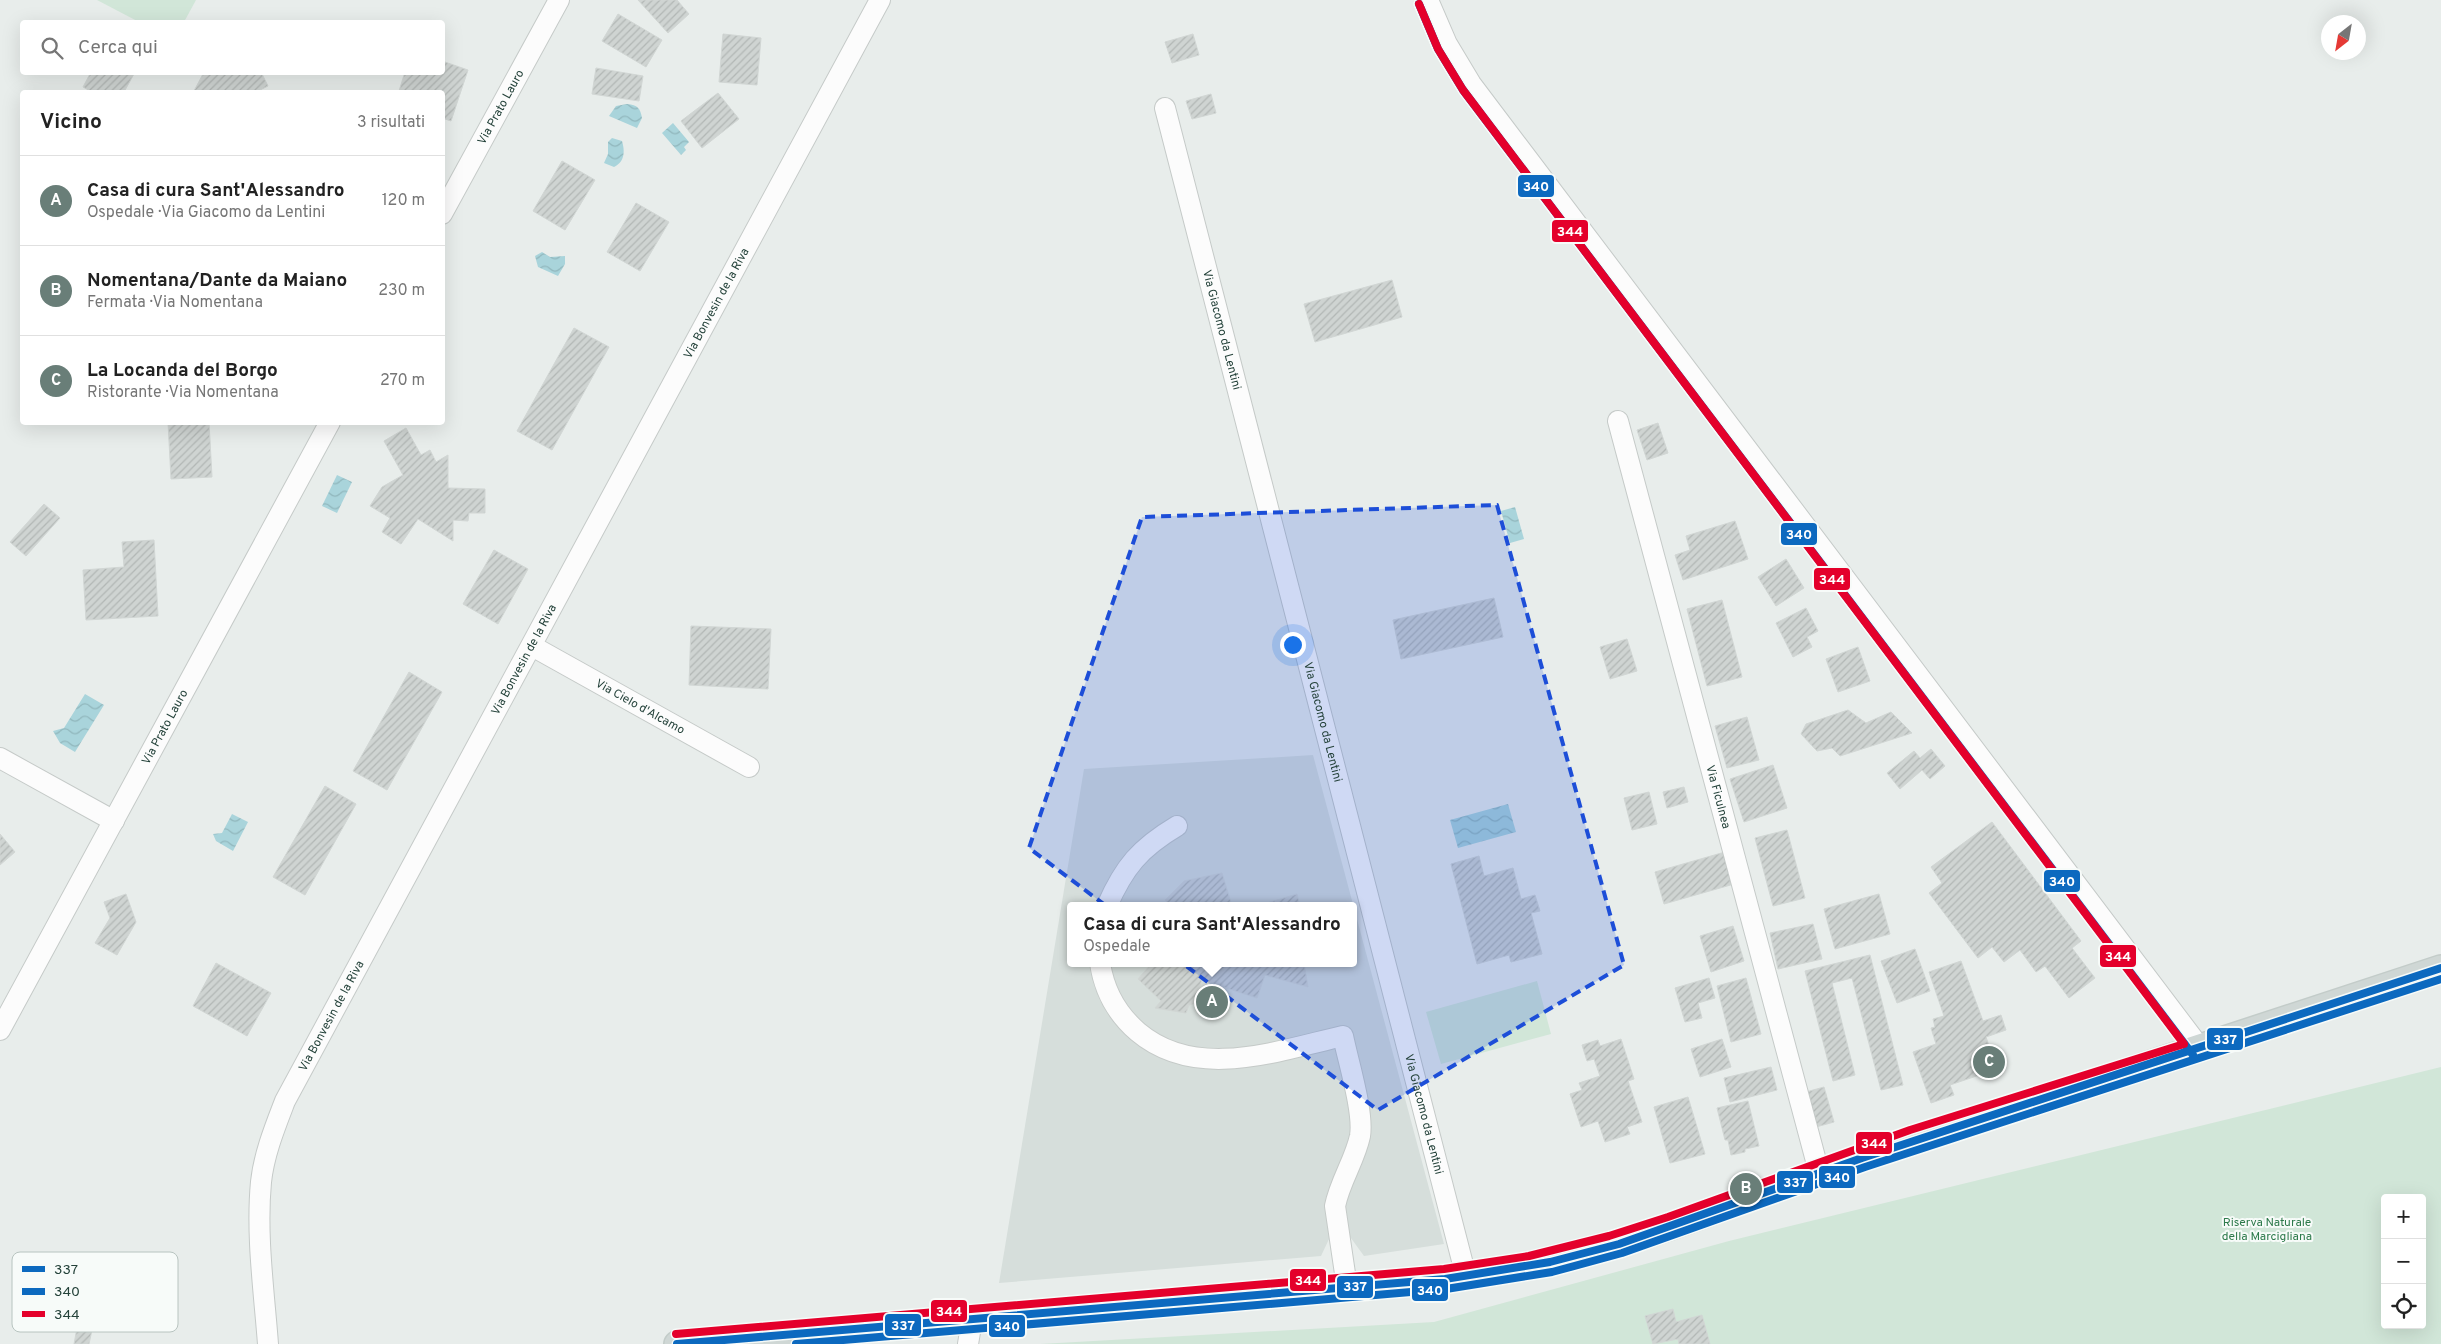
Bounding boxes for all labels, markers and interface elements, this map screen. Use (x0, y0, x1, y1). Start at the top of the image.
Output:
north arrow (2321, 15, 2366, 60)
search box (20, 20, 445, 75)
icon: search (38, 34, 66, 62)
text: Cerca qui (78, 36, 158, 60)
street label: Via Prato Lauro (474, 67, 528, 148)
text: Vicino (40, 109, 102, 136)
text: 3 risultati (357, 113, 425, 133)
line badge: 340 (1517, 174, 1555, 198)
text: Casa di cura Sant'Alessandro (87, 179, 345, 203)
text: 340 (1523, 179, 1549, 196)
text: A (50, 191, 62, 211)
text: 120 m (382, 191, 425, 211)
text: Ospedale · Via Giacomo da Lentini (87, 203, 325, 223)
line badge: 344 (1551, 219, 1589, 243)
text: 344 (1557, 224, 1583, 241)
street label: Via Bonvesin de la Riva (681, 245, 754, 362)
street label: Via Giacomo da Lentini (1198, 268, 1244, 392)
text: Nomentana/Dante da Maiano (87, 269, 347, 293)
text: B (50, 281, 62, 301)
text: 230 m (378, 281, 425, 301)
text: Fermata · Via Nomentana (87, 293, 263, 313)
text: La Locanda del Borgo (87, 359, 278, 383)
text: C (51, 371, 61, 391)
text: 270 m (380, 371, 425, 391)
text: Ristorante · Via Nomentana (87, 383, 279, 403)
line badge: 340 (1780, 522, 1818, 546)
text: 340 (1786, 527, 1812, 544)
line badge: 344 (1813, 567, 1851, 591)
text: 344 (1819, 572, 1845, 589)
street label: Via Bonvesin de la Riva (488, 602, 561, 718)
your location (1280, 632, 1306, 658)
street label: Via Giacomo da Lentini (1299, 660, 1345, 784)
street label: Via Cielo d'Alcamo (592, 676, 688, 739)
street label: Via Prato Lauro (139, 687, 192, 768)
street label: Via Ficulnea (1701, 763, 1734, 831)
line badge: 340 (2043, 869, 2081, 893)
text: 340 (2049, 874, 2075, 891)
popup (1067, 902, 1357, 967)
text: Casa di cura Sant'Alessandro (1083, 913, 1341, 937)
text: Ospedale (1083, 937, 1150, 957)
line badge: 344 (2099, 944, 2137, 968)
text: 344 (2105, 949, 2131, 966)
street label: Via Bonvesin de la Riva (296, 958, 368, 1074)
pin: A (1196, 983, 1228, 1021)
line badge: 337 (2206, 1027, 2244, 1051)
text: 337 (2213, 1032, 2237, 1049)
pin: C (1973, 1043, 2005, 1081)
street label: Via Giacomo da Lentini (1400, 1053, 1446, 1176)
line badge: 344 (1855, 1131, 1893, 1155)
text: 344 (1861, 1136, 1887, 1153)
line badge: 340 (1818, 1165, 1856, 1189)
pin: B (1730, 1170, 1762, 1208)
line badge: 337 (1776, 1170, 1814, 1194)
text: 340 (1824, 1170, 1850, 1187)
text: 337 (1783, 1175, 1807, 1192)
map controls (2381, 1194, 2426, 1329)
button: + (2381, 1194, 2426, 1239)
park label: Riserva Naturale della Marcigliana (2222, 1215, 2312, 1245)
button: − (2381, 1239, 2426, 1284)
legend (12, 1252, 178, 1332)
text: 337 (54, 1262, 78, 1279)
line badge: 344 (1289, 1268, 1327, 1292)
text: 344 (1295, 1273, 1321, 1290)
line badge: 337 (1336, 1275, 1374, 1299)
line badge: 340 (1411, 1278, 1449, 1302)
text: 337 (1343, 1279, 1367, 1296)
text: 340 (1417, 1283, 1443, 1300)
text: 340 (54, 1284, 80, 1301)
button: locate (2381, 1284, 2426, 1329)
line badge: 344 (930, 1299, 968, 1323)
text: 344 (936, 1304, 962, 1321)
text: 344 (54, 1307, 80, 1324)
line badge: 337 (884, 1313, 922, 1337)
line badge: 340 (988, 1314, 1026, 1338)
text: 337 (891, 1318, 915, 1335)
text: 340 (994, 1319, 1020, 1336)

